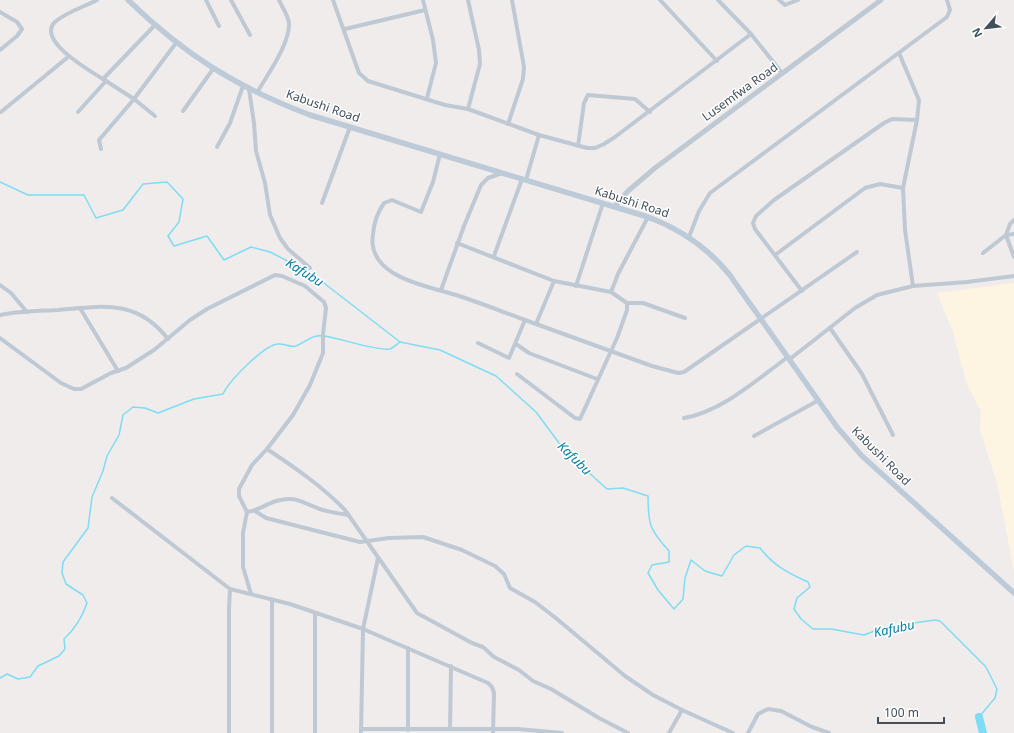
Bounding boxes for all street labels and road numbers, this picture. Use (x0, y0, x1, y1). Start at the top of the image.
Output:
street label: Lusemfwa Road (698, 58, 781, 125)
street label: Kabushi Road (284, 85, 362, 126)
street label: Kabushi Road (593, 182, 671, 222)
street label: Kabushi Road (848, 422, 915, 489)

